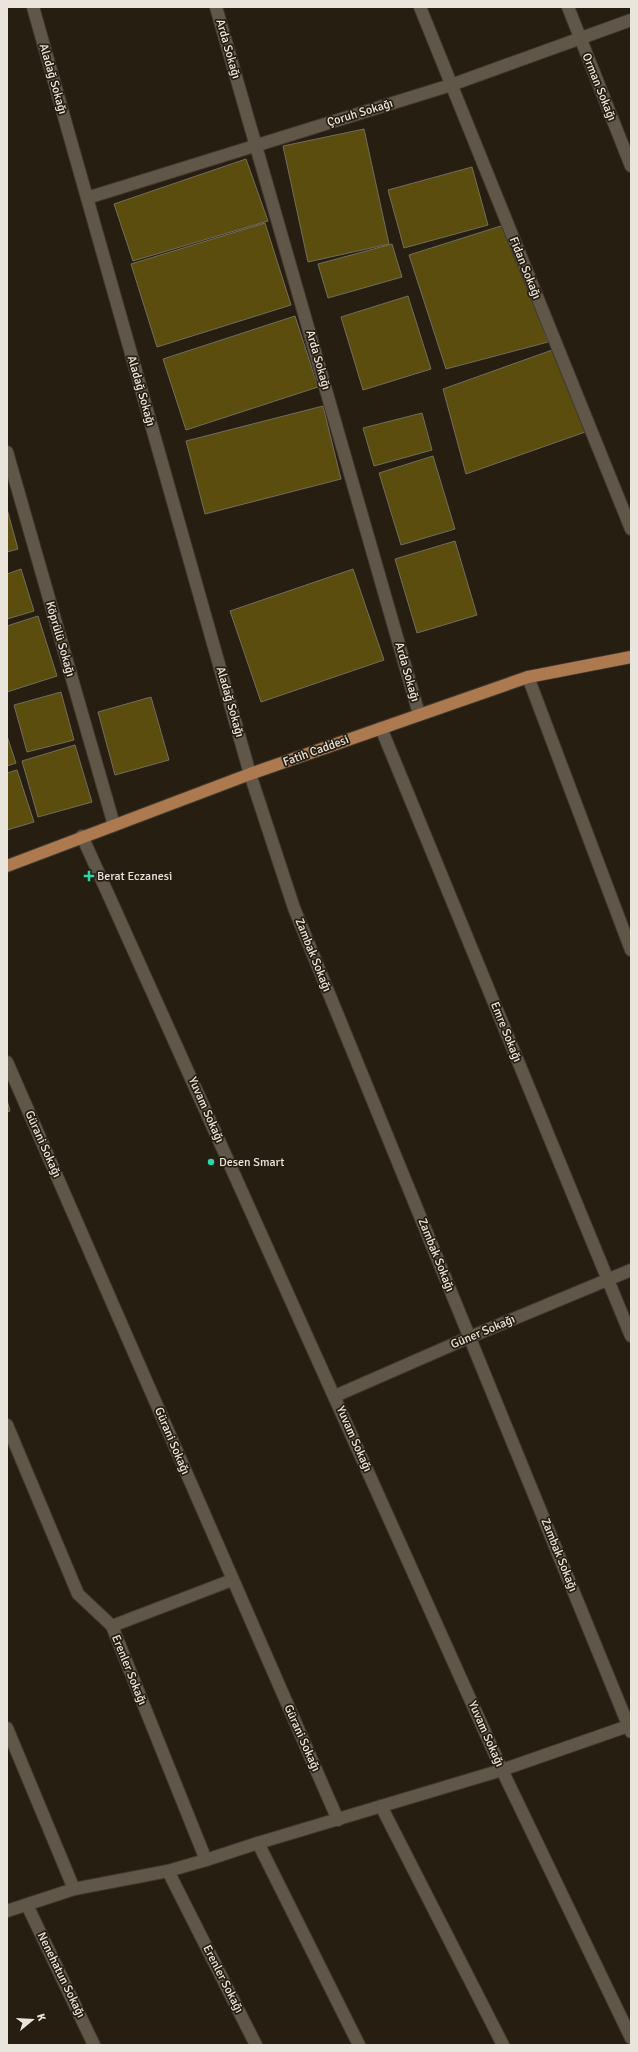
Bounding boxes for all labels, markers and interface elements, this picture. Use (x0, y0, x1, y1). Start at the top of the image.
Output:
street label: Arda Sokağı (212, 17, 244, 81)
street label: Aladağ Sokağı (36, 42, 70, 116)
street label: Orman Sokağı (579, 51, 619, 123)
street label: Çoruh Sokağı (325, 96, 395, 130)
street label: Fidan Sokağı (506, 235, 544, 301)
street label: Arda Sokağı (302, 328, 334, 392)
street label: Aladağ Sokağı (124, 354, 158, 428)
street label: Köprülü Sokağı (42, 600, 78, 678)
street label: Arda Sokağı (391, 640, 423, 704)
street label: Aladağ Sokağı (213, 665, 247, 739)
street label: Fatih Caddesi (281, 732, 351, 770)
place label: Berat Eczanesi (97, 869, 172, 884)
marker: Berat Eczanesi (84, 871, 94, 881)
street label: Zambak Sokağı (291, 916, 335, 994)
street label: Emre Sokağı (487, 1000, 525, 1064)
street label: Yuvam Sokağı (185, 1075, 227, 1145)
street label: Gürani Sokağı (22, 1108, 64, 1180)
place label: Desen Smart (219, 1155, 284, 1170)
marker: Desen Smart (206, 1157, 216, 1167)
street label: Zambak Sokağı (414, 1216, 458, 1294)
street label: Güner Sokağı (449, 1312, 517, 1352)
street label: Yuvam Sokağı (333, 1404, 375, 1474)
street label: Gürani Sokağı (151, 1405, 193, 1477)
street label: Zambak Sokağı (537, 1516, 581, 1594)
street label: Erenler Sokağı (108, 1633, 150, 1707)
street label: Yuvam Sokağı (465, 1699, 507, 1769)
street label: Gürani Sokağı (281, 1702, 323, 1774)
street label: Nenehatun Sokağı (34, 1930, 88, 2020)
street label: Erenler Sokağı (199, 1942, 247, 2016)
north arrow (12, 2000, 52, 2040)
text: K (34, 2012, 48, 2022)

